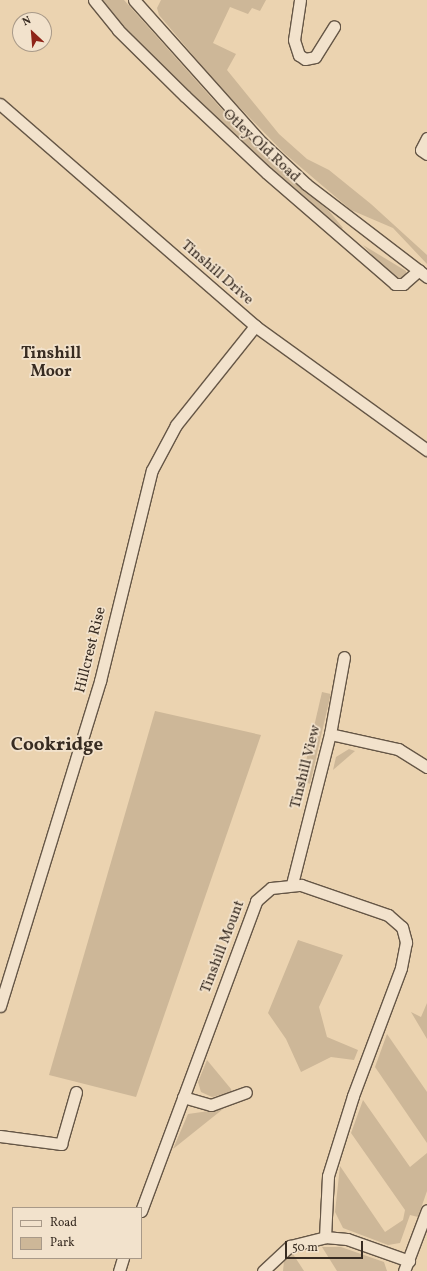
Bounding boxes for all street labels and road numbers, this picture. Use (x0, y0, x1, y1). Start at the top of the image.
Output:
street label: Otley Old Road (218, 105, 304, 187)
street label: Tinshill Drive (177, 237, 257, 309)
street label: Hillcrest Rise (72, 605, 110, 695)
street label: Tinshill View (287, 723, 325, 811)
street label: Tinshill Mount (197, 898, 249, 996)

